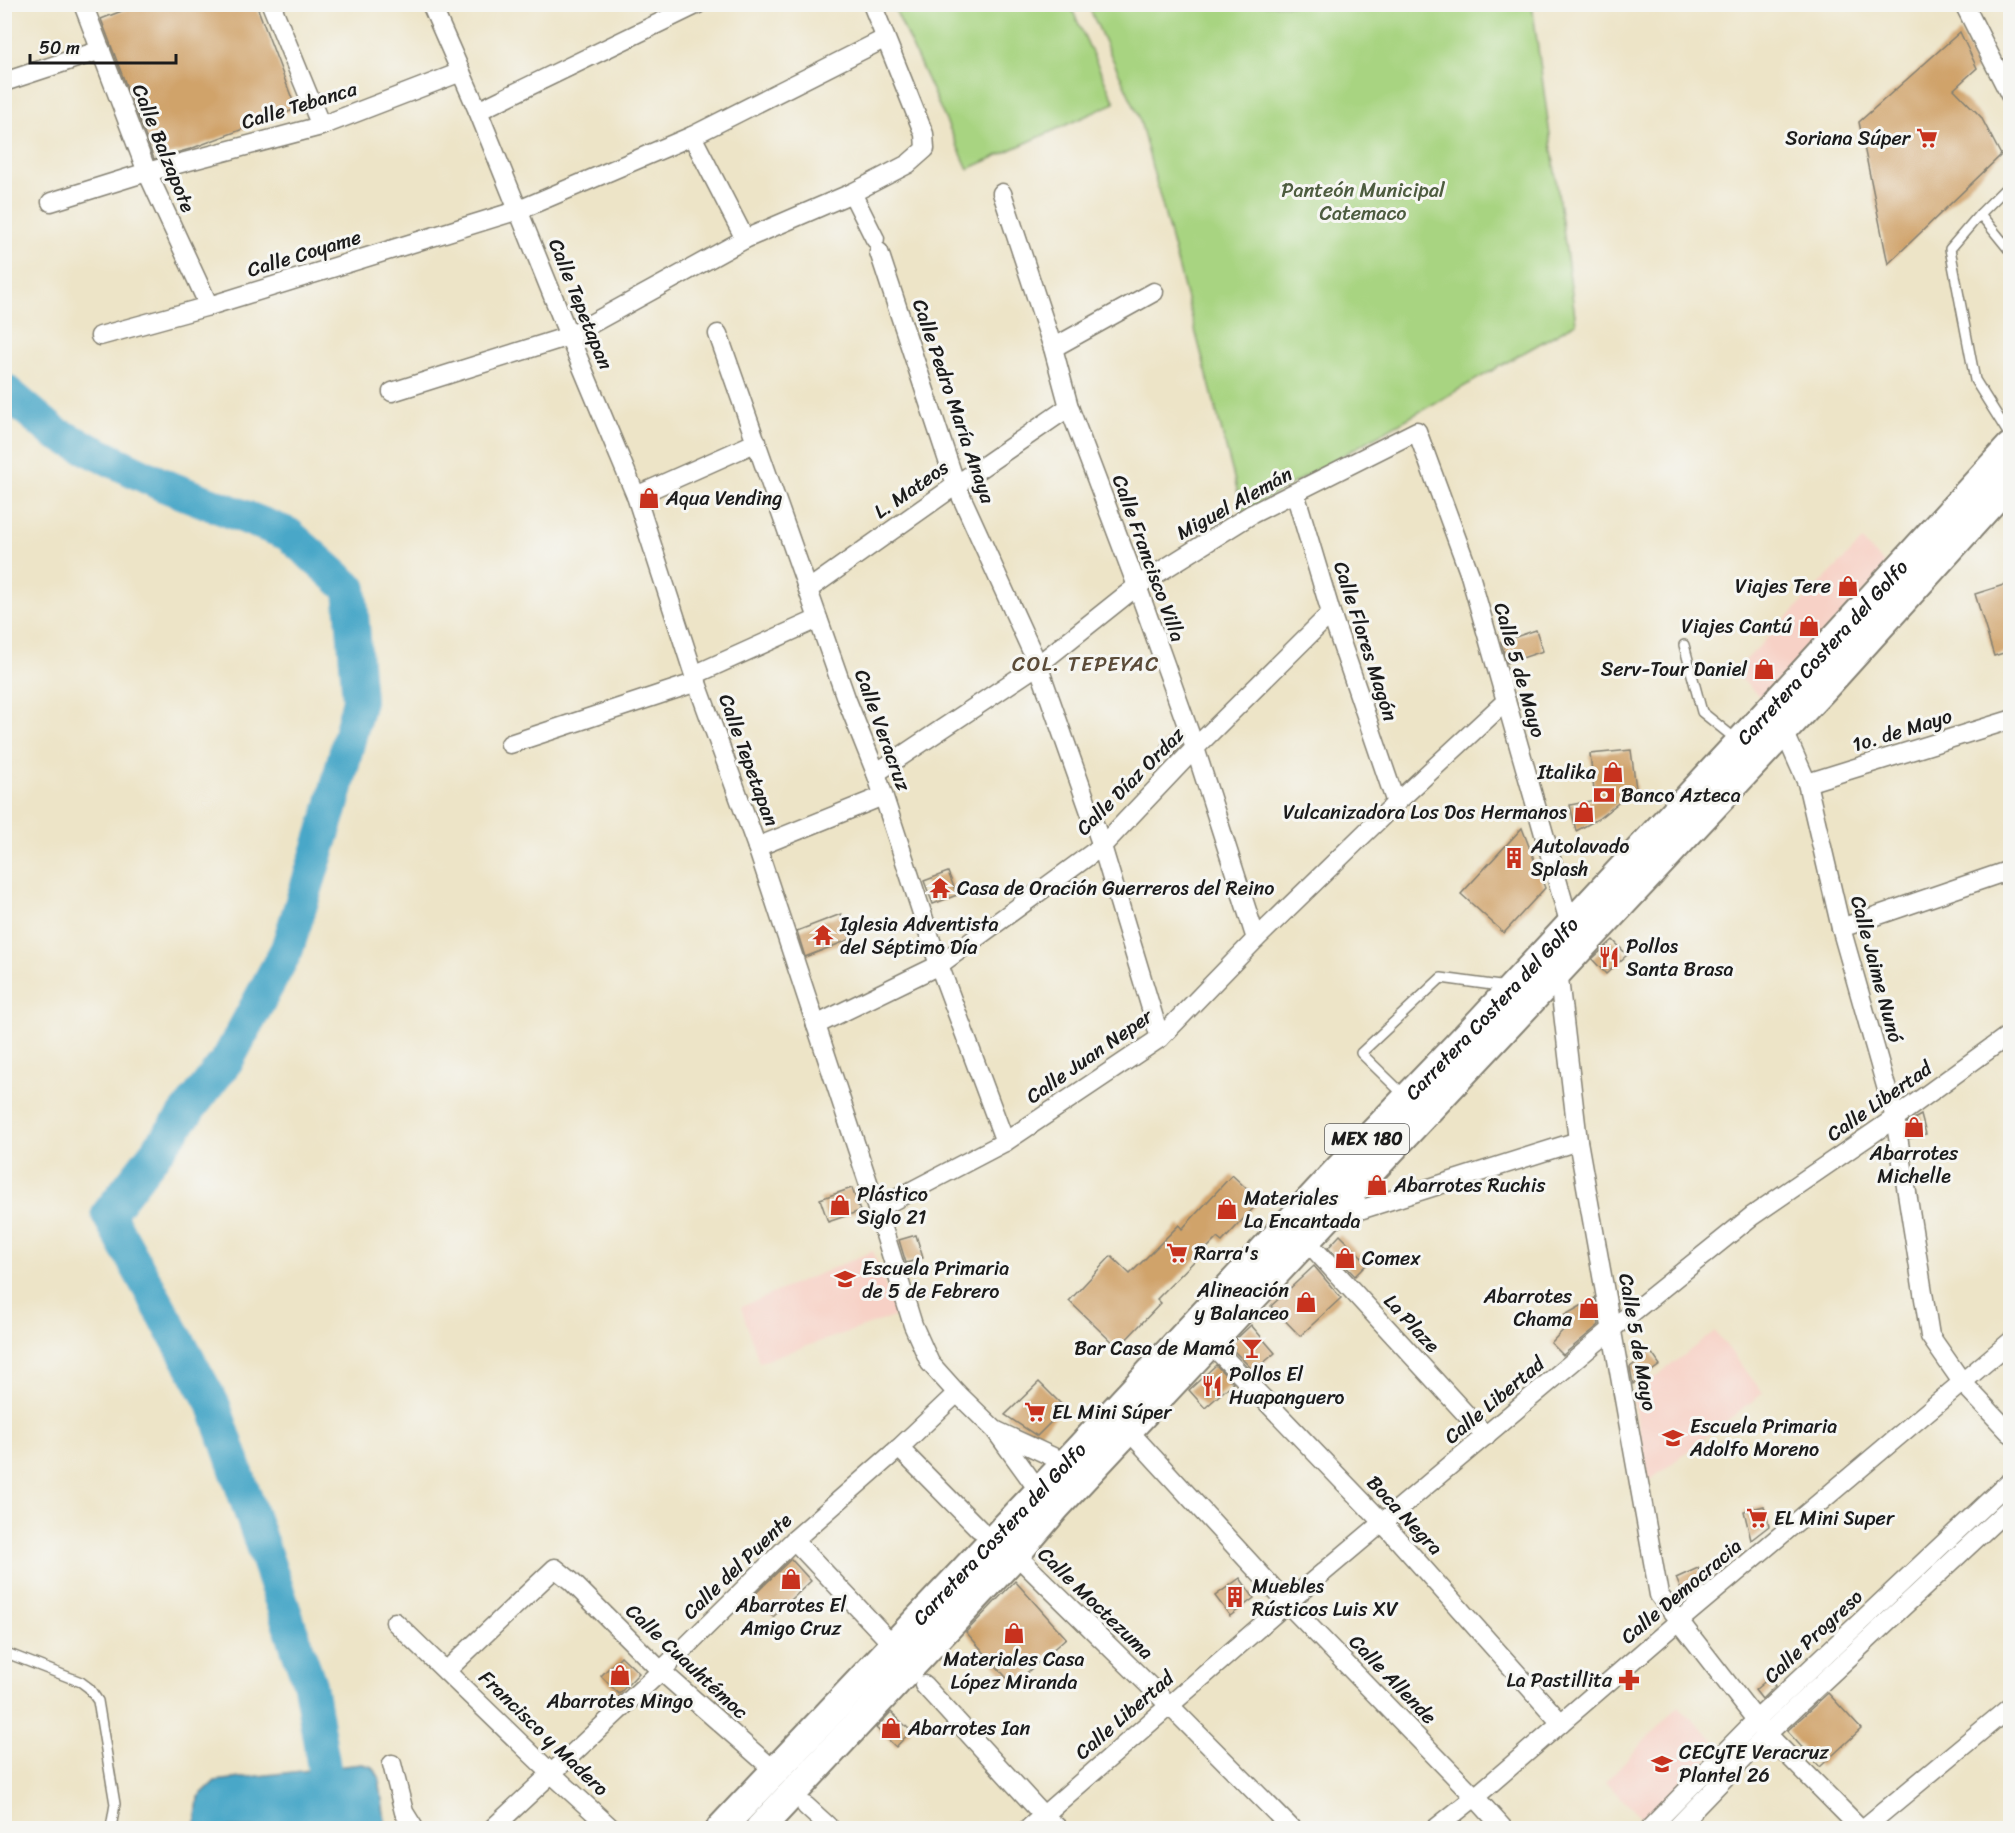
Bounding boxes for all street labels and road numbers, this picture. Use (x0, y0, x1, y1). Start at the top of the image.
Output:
street label: Calle Tebanca (237, 71, 362, 140)
street label: Calle Balzapote (122, 79, 205, 218)
street label: Calle Coyame (243, 220, 366, 287)
street label: Calle Tepetapan (538, 233, 623, 375)
street label: Calle Pedro María Anaya (902, 294, 1005, 509)
street label: L. Mateos (866, 450, 957, 528)
street label: Miguel Alemán (1170, 457, 1299, 550)
street label: Calle Francisco Villa (1102, 469, 1195, 647)
street label: Carretera Costera del Golfo (1728, 551, 1917, 754)
street label: Calle Flores Magón (1323, 557, 1408, 726)
street label: Calle 5 de Mayo (1484, 598, 1556, 742)
street label: Calle Veracruz (844, 664, 921, 797)
street label: Calle Tepetapan (708, 689, 789, 832)
street label: 1o. de Mayo (1848, 699, 1956, 762)
street label: Calle Díaz Ordaz (1067, 718, 1194, 844)
street label: Calle Jaime Nunó (1840, 892, 1913, 1047)
street label: Carretera Costera del Golfo (1396, 909, 1588, 1109)
street label: Calle Juan Neper (1018, 999, 1162, 1113)
street label: Calle Libertad (1819, 1051, 1941, 1151)
road number: MEX 180 (1325, 1124, 1409, 1154)
street label: Calle 5 de Mayo (1608, 1271, 1667, 1414)
street label: La Plaze (1375, 1285, 1449, 1362)
street label: Calle Libertad (1436, 1347, 1554, 1453)
street label: Carretera Costera del Golfo (904, 1434, 1095, 1634)
street label: Boca Negra (1358, 1467, 1452, 1564)
street label: Calle del Puente (674, 1504, 801, 1628)
street label: Calle Democracia (1613, 1530, 1750, 1653)
street label: Calle Moctezuma (1029, 1538, 1162, 1668)
street label: Calle Progreso (1755, 1581, 1871, 1692)
street label: Calle Cuauhtémoc (617, 1595, 756, 1728)
street label: Calle Allende (1340, 1626, 1445, 1733)
street label: Calle Libertad (1067, 1661, 1183, 1769)
street label: Francisco y Madero (470, 1662, 617, 1805)

